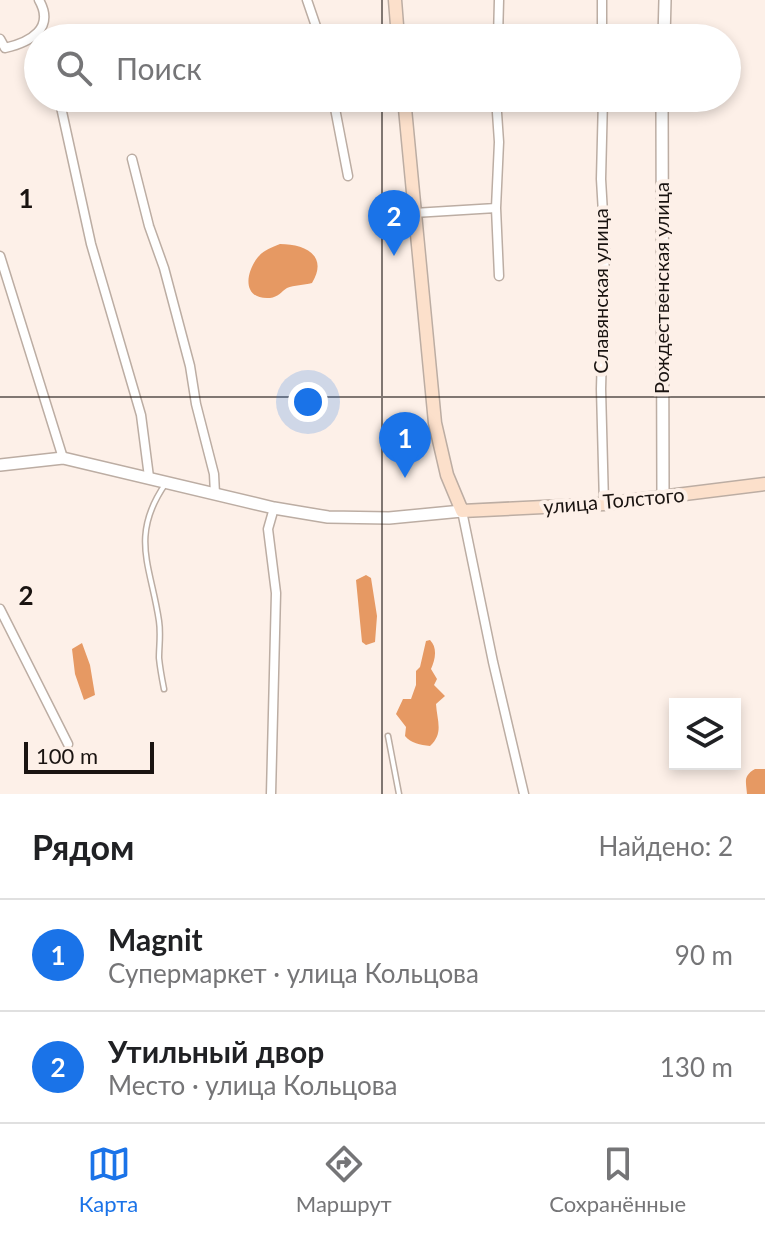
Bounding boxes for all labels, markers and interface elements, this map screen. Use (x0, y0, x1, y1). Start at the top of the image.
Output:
search box (24, 24, 741, 112)
icon: search (52, 46, 96, 90)
text: Поиск (116, 50, 202, 86)
text: 1 (18, 182, 34, 214)
street label: Рождественская улица (649, 182, 673, 394)
pin: 2 (368, 190, 420, 256)
street label: Славянская улица (588, 208, 612, 374)
your location (288, 382, 328, 422)
pin: 1 (379, 412, 431, 478)
street label: улица Толстого (542, 482, 685, 518)
text: 2 (18, 579, 34, 611)
map controls (669, 698, 741, 770)
button: layers (669, 698, 741, 770)
scale bar (24, 738, 154, 774)
text: 100 m (36, 742, 98, 769)
text: Рядом (32, 826, 134, 867)
text: Найдено: 2 (598, 830, 733, 862)
text: Magnit (108, 921, 203, 957)
text: 1 (50, 939, 66, 971)
text: 90 m (675, 939, 733, 971)
text: Супермаркет · улица Кольцова (108, 957, 479, 989)
text: Утильный двор (108, 1033, 324, 1069)
text: 2 (50, 1051, 66, 1083)
text: 130 m (660, 1051, 733, 1083)
text: Место · улица Кольцова (108, 1069, 398, 1101)
tab: Карта (79, 1142, 138, 1217)
tab: Маршрут (296, 1142, 392, 1217)
tab: Сохранённые (549, 1142, 686, 1217)

